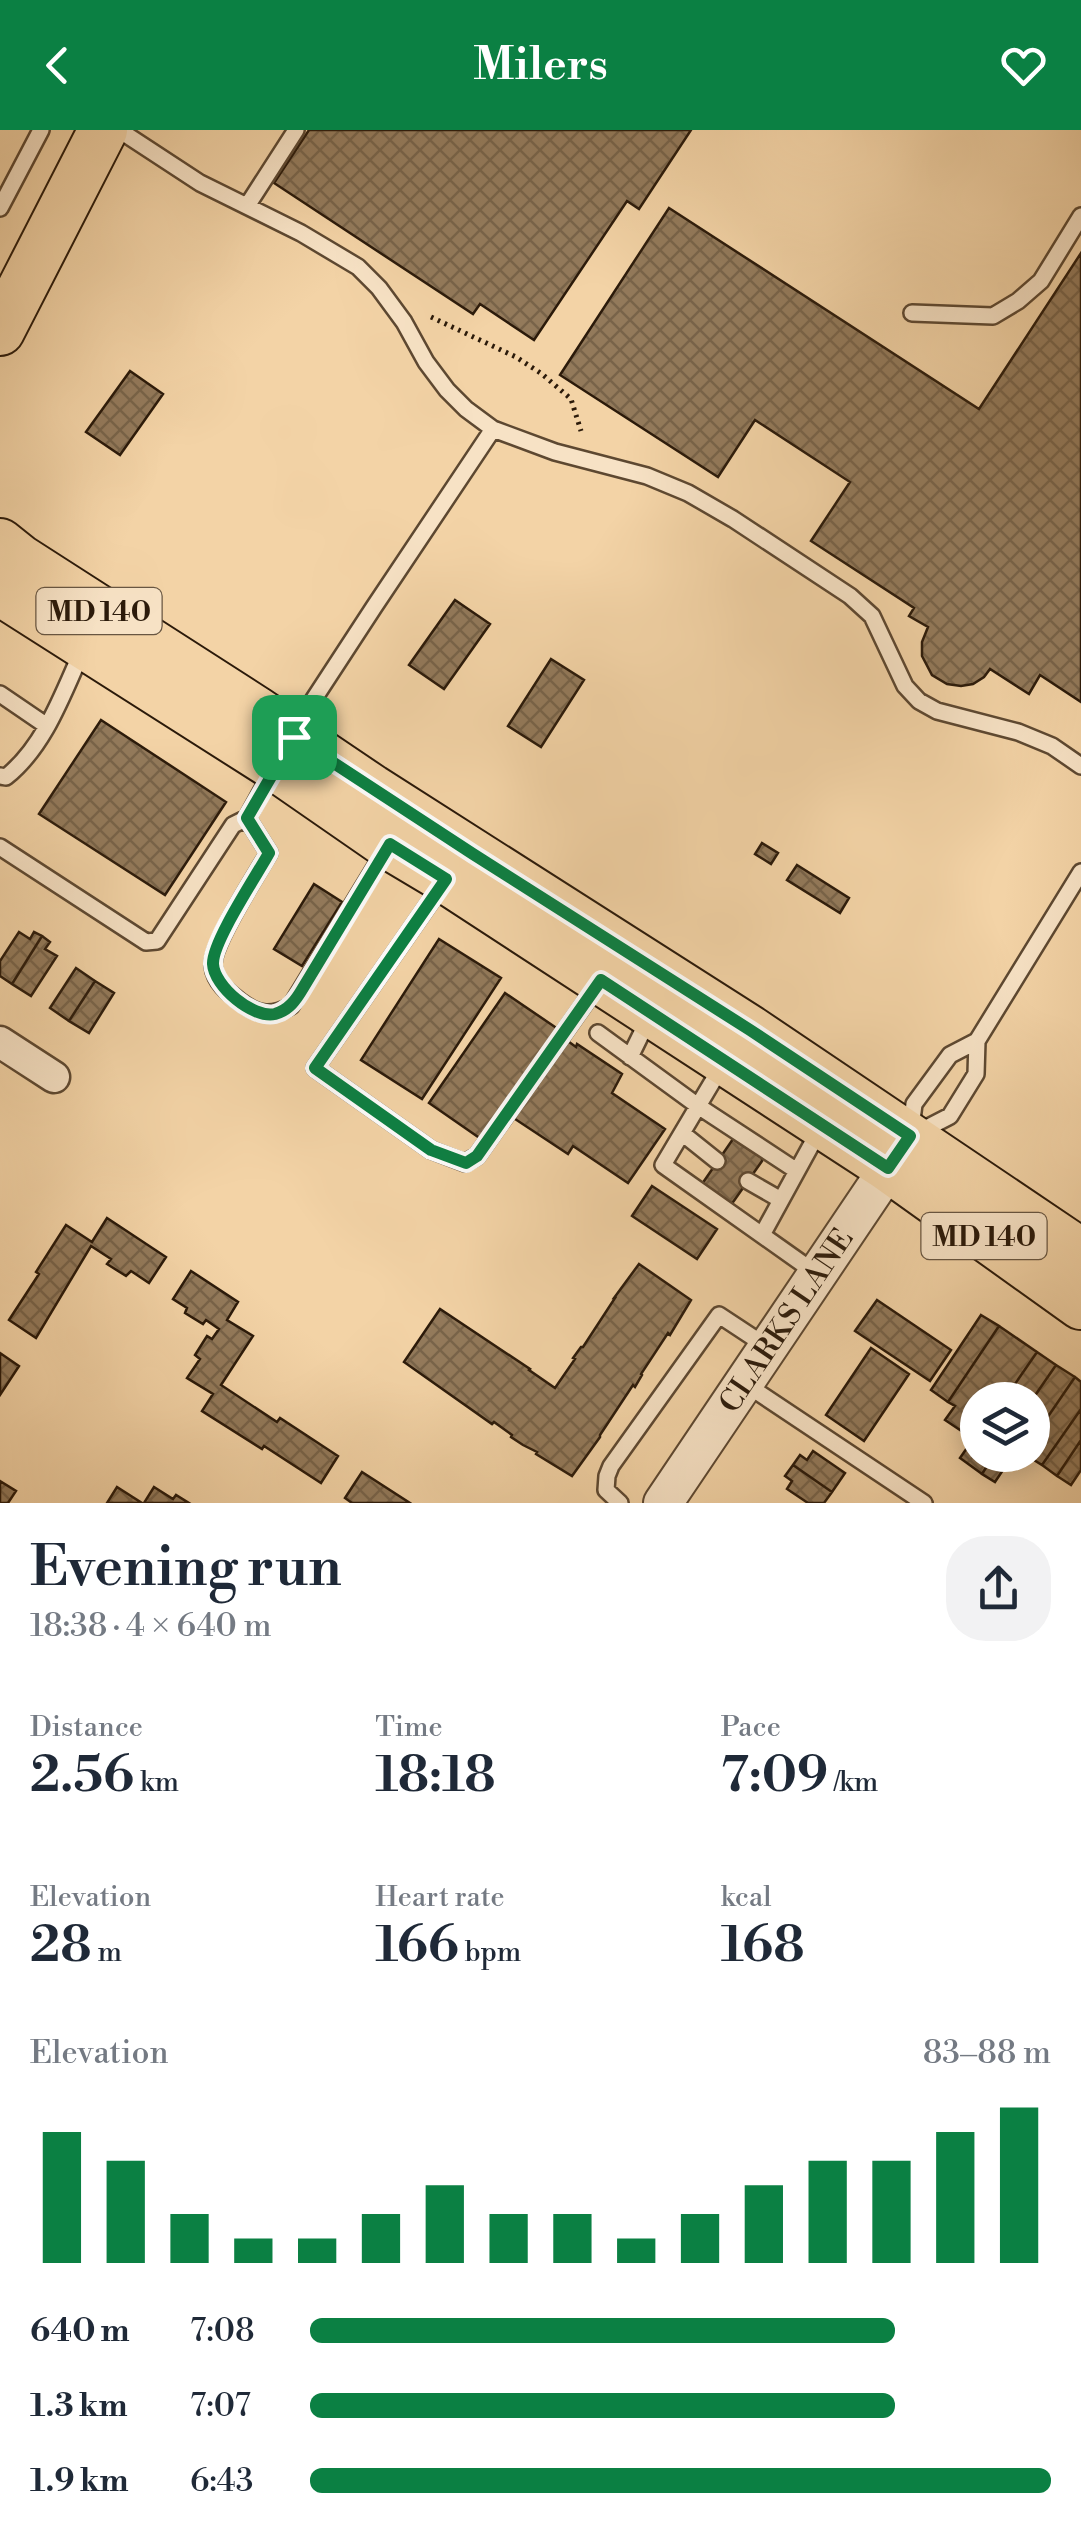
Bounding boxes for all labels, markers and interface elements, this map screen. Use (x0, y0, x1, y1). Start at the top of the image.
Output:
text: Milers (473, 37, 608, 94)
icon: back (30, 38, 85, 93)
icon: heart (996, 38, 1051, 93)
road number: MD 140 (36, 588, 162, 634)
pin (252, 695, 337, 780)
icon: arrive (267, 710, 322, 765)
road number: MD 140 (922, 1213, 1046, 1259)
street label: CLARKS LANE (711, 1222, 862, 1421)
map controls (960, 1382, 1050, 1472)
button: layers (960, 1382, 1050, 1472)
text: Evening run (30, 1534, 342, 1603)
button: share (946, 1536, 1051, 1641)
text: 18:38 · 4 × 640 m (30, 1606, 271, 1646)
text: Distance (30, 1710, 143, 1745)
text: Time (375, 1710, 443, 1745)
text: Pace (721, 1710, 781, 1745)
text: 2.56 (30, 1745, 134, 1807)
text: 18:18 (375, 1745, 496, 1807)
text: 7:09 (721, 1745, 828, 1807)
text: km (134, 1765, 179, 1800)
text: /km (828, 1765, 878, 1800)
text: Elevation (30, 1880, 151, 1915)
text: Heart rate (375, 1880, 505, 1915)
text: kcal (721, 1880, 771, 1915)
text: 28 (30, 1915, 92, 1977)
text: 166 (375, 1915, 459, 1977)
text: 168 (721, 1915, 805, 1977)
text: m (92, 1935, 122, 1970)
text: bpm (459, 1935, 521, 1970)
text: Elevation (30, 2033, 169, 2073)
text: 83–88 m (923, 2033, 1051, 2073)
text: 640 m (30, 2311, 130, 2351)
text: 7:08 (190, 2311, 255, 2351)
text: 1.3 km (30, 2386, 128, 2426)
text: 7:07 (190, 2386, 251, 2426)
text: 1.9 km (30, 2461, 129, 2501)
text: 6:43 (190, 2461, 253, 2501)

